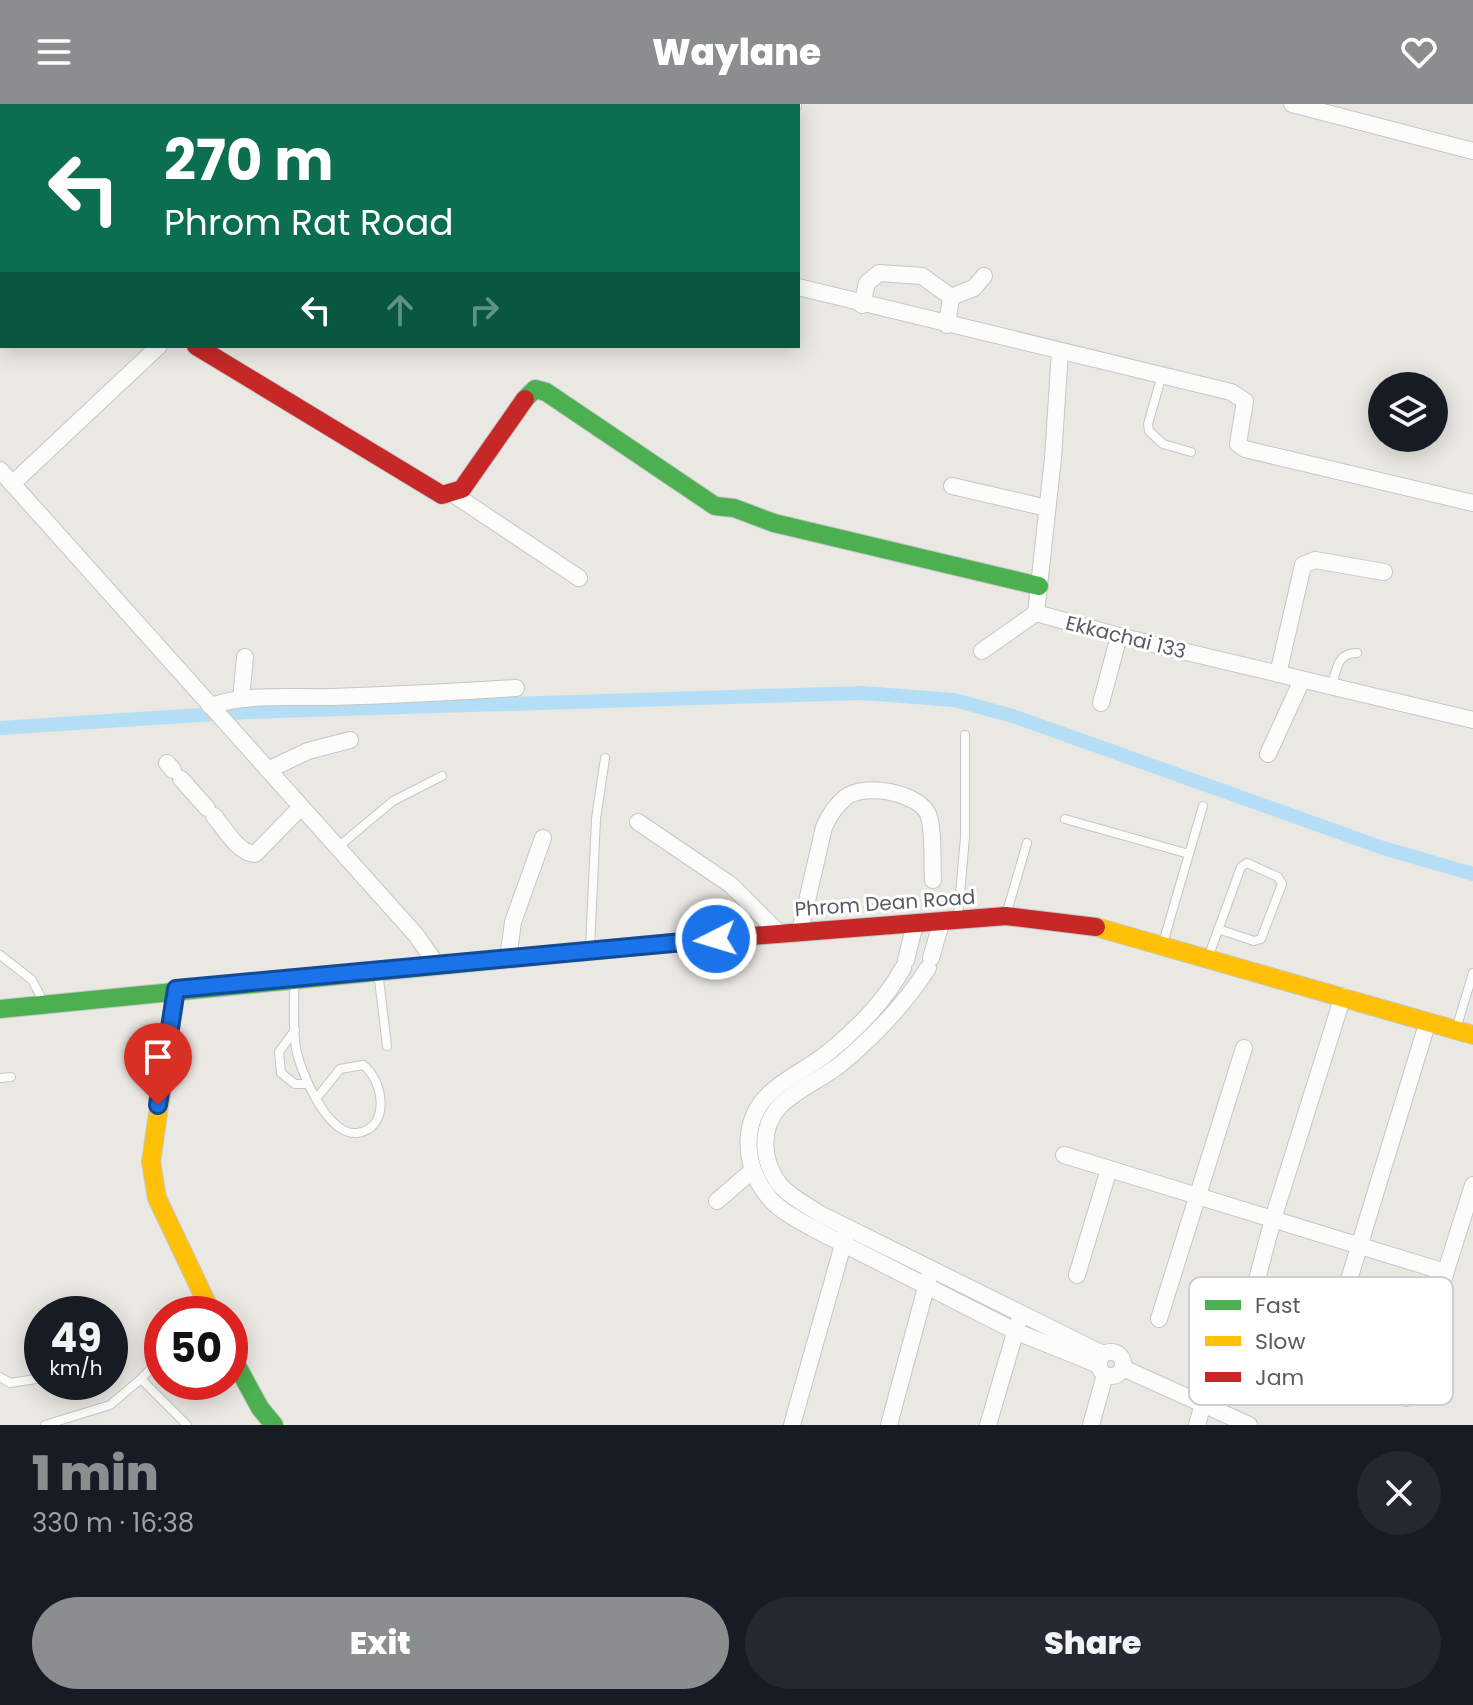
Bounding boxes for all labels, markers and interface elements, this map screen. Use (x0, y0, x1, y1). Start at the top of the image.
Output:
text: Waylane (652, 27, 821, 78)
icon: menu (32, 30, 76, 74)
icon: heart (1397, 30, 1441, 74)
text: 270 m (164, 121, 334, 200)
icon: left (32, 136, 136, 240)
text: Phrom Rat Road (164, 197, 454, 248)
icon: left (294, 288, 338, 332)
icon: ahead (378, 288, 422, 332)
icon: right (462, 288, 506, 332)
map controls (1368, 372, 1448, 452)
button: layers (1368, 372, 1448, 452)
street label: Ekkachai 133 (1063, 609, 1189, 665)
street label: Phrom Dean Road (794, 883, 976, 923)
position arrow (674, 897, 758, 981)
pin (124, 1023, 192, 1105)
icon: arrive (136, 1035, 180, 1079)
legend (1189, 1277, 1453, 1405)
text: Fast (1255, 1290, 1300, 1321)
speed limit sign: 50 (144, 1296, 248, 1400)
text: 49 (50, 1310, 102, 1366)
text: Slow (1255, 1326, 1305, 1357)
text: km/h (49, 1354, 103, 1382)
text: Jam (1255, 1362, 1304, 1393)
text: 1 min (32, 1440, 159, 1507)
button: close (1357, 1451, 1441, 1535)
text: 330 m · 16:38 (32, 1505, 194, 1541)
button: Exit (32, 1597, 729, 1689)
button: Share (745, 1597, 1441, 1689)

